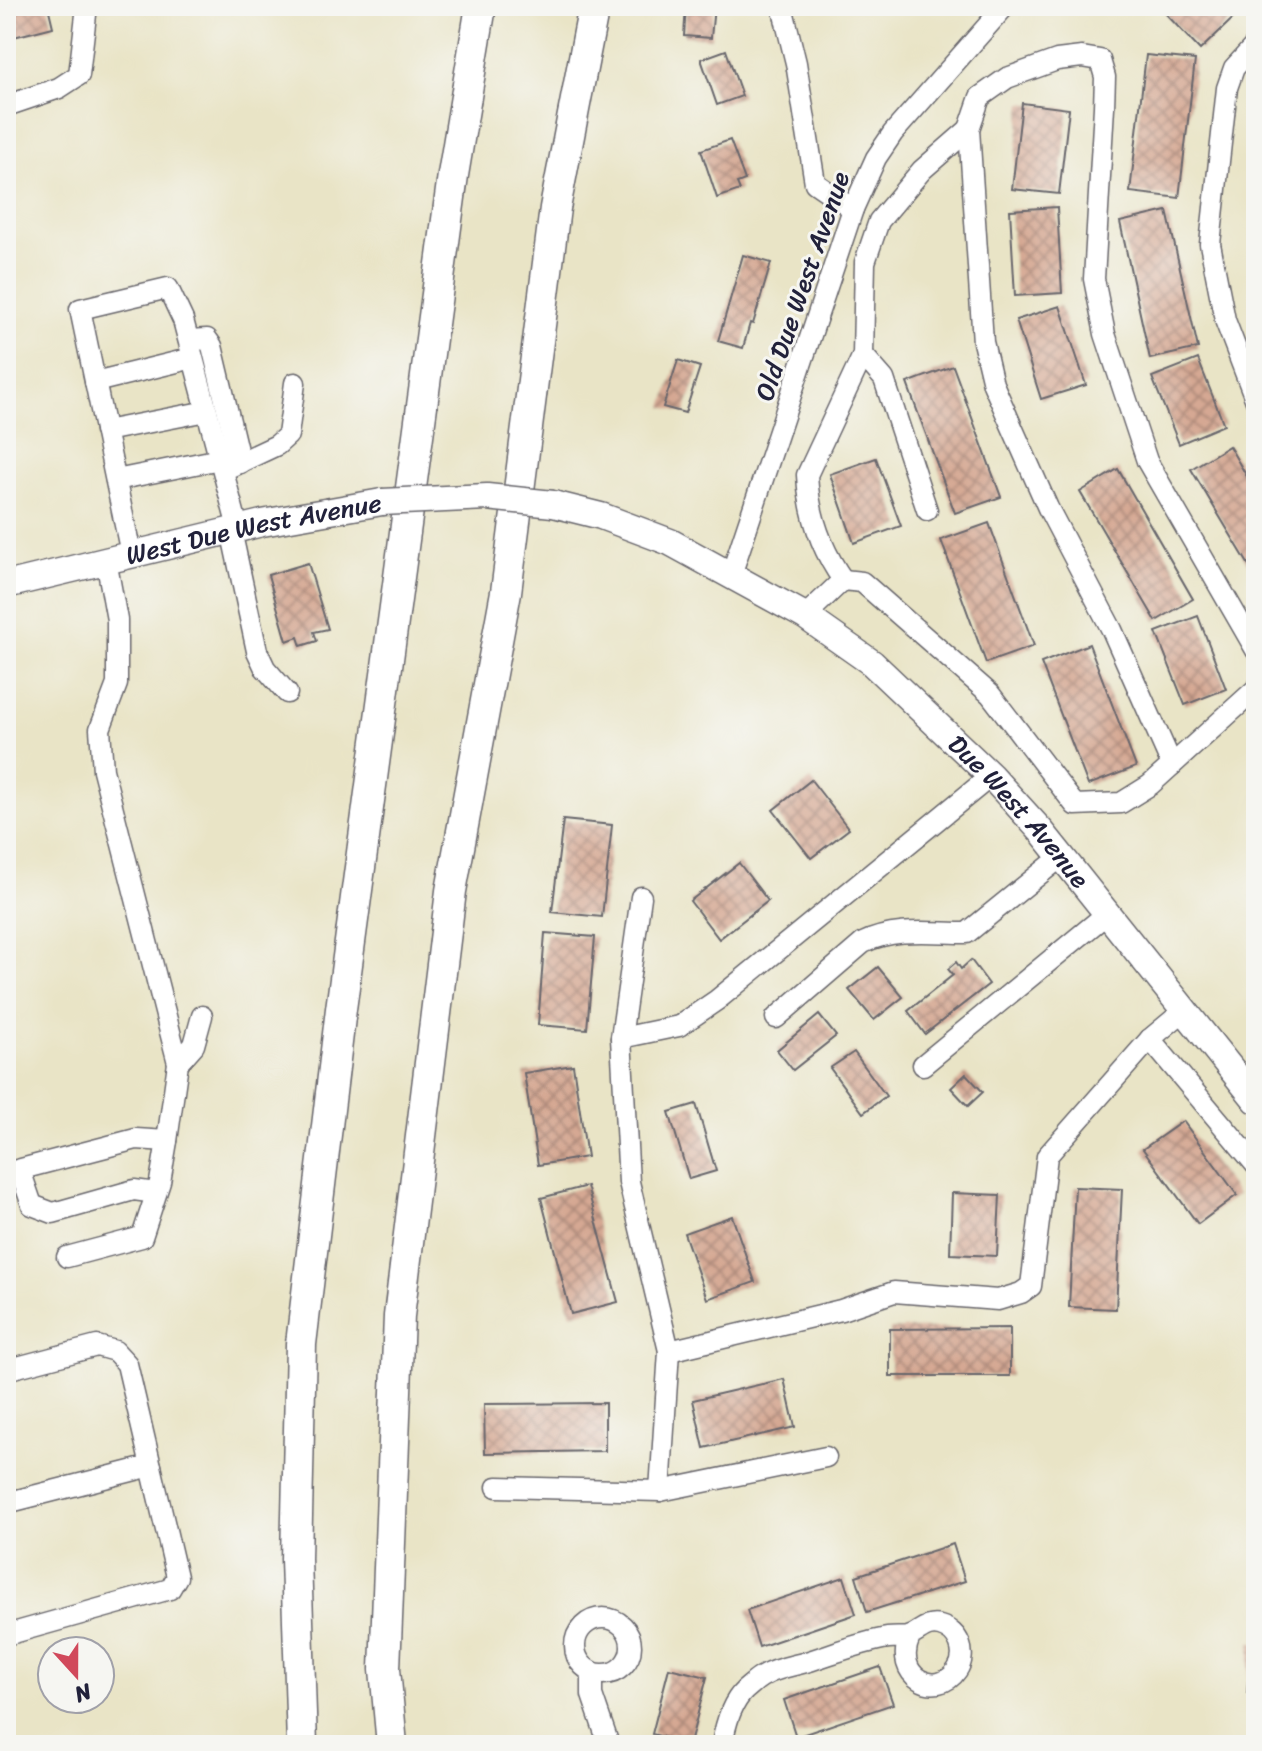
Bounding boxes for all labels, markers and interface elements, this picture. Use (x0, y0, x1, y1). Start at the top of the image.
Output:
street label: Old Due West Avenue (741, 164, 863, 407)
street label: West Due West Avenue (121, 480, 385, 578)
street label: Due West Avenue (937, 723, 1102, 899)
north arrow (36, 1635, 116, 1715)
text: N (68, 1672, 98, 1714)

